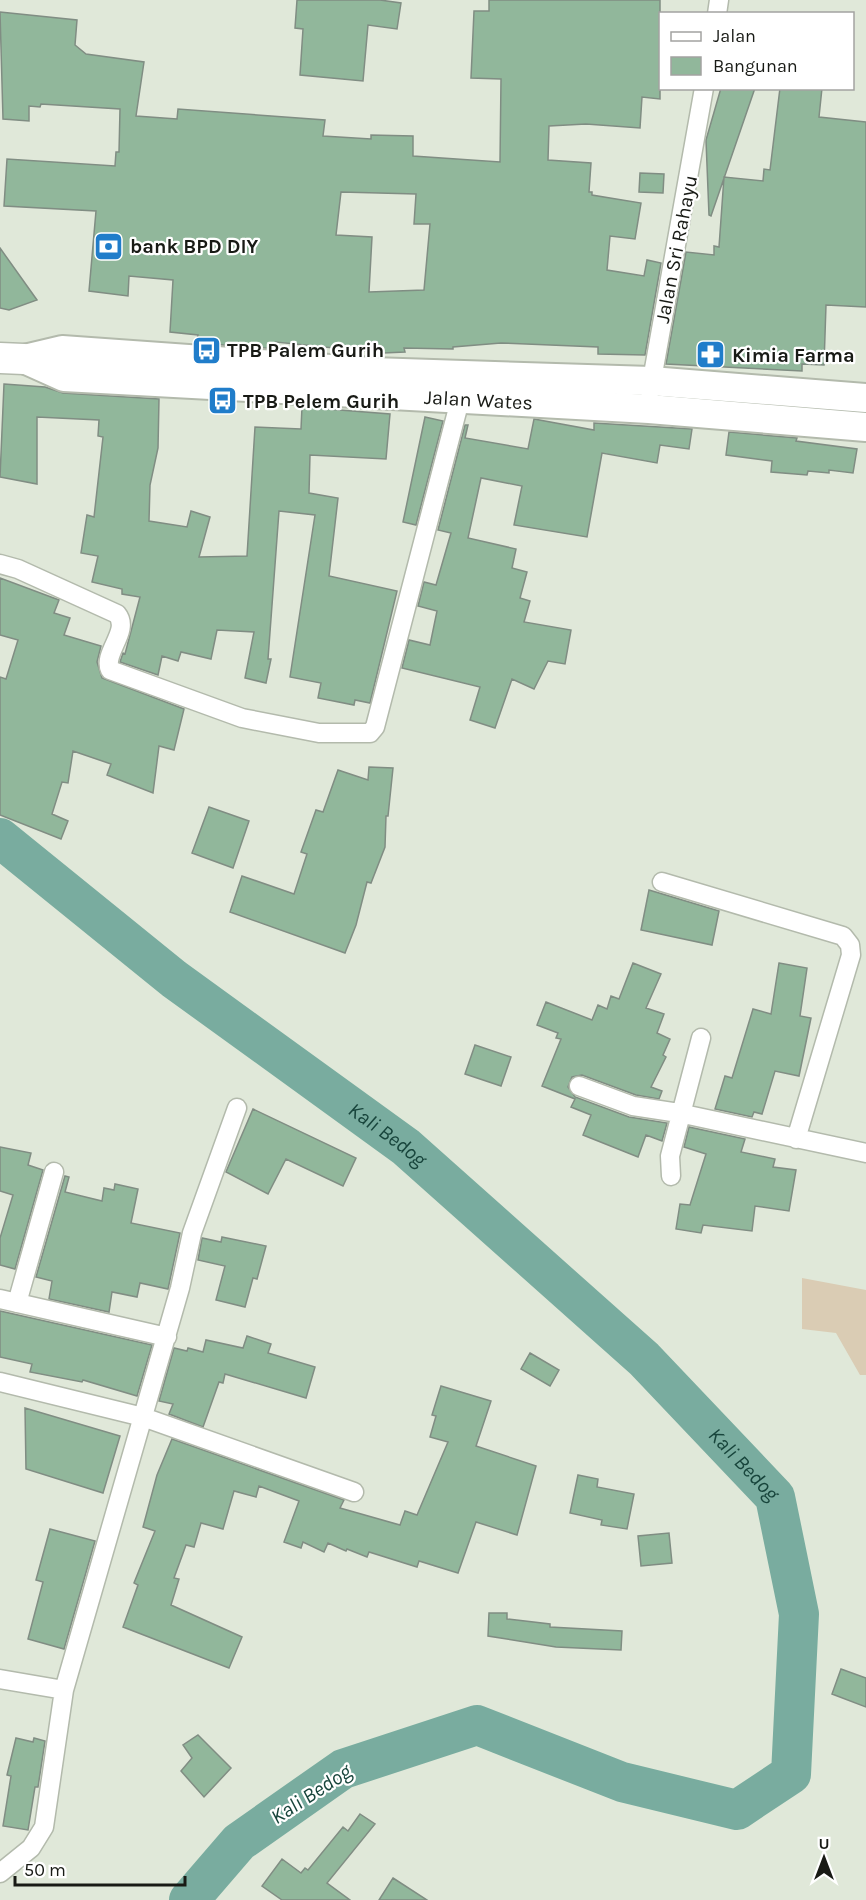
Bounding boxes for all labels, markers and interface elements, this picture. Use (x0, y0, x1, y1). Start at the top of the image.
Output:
legend (659, 12, 854, 90)
text: Jalan (713, 25, 756, 47)
text: Bangunan (713, 55, 798, 77)
street label: Jalan Sri Rahayu (651, 173, 702, 325)
bank icon: bank BPD DIY (93, 230, 125, 262)
place label: bank BPD DIY (130, 235, 259, 258)
bus stop icon: TPB Palem Gurih (190, 334, 222, 366)
place label: TPB Palem Gurih (227, 339, 384, 362)
pharmacy icon: Kimia Farma (695, 339, 727, 371)
place label: Kimia Farma (732, 344, 855, 367)
bus stop icon: TPB Pelem Gurih (206, 385, 238, 417)
street label: Jalan Wates (423, 386, 534, 415)
place label: TPB Pelem Gurih (243, 390, 399, 413)
water label: Kali Bedog (344, 1097, 432, 1172)
water label: Kali Bedog (704, 1423, 785, 1506)
water label: Kali Bedog (266, 1758, 357, 1829)
north arrow (794, 1828, 854, 1888)
text: U (818, 1834, 830, 1853)
scale bar (15, 1849, 184, 1887)
text: 50 m (24, 1859, 66, 1881)

